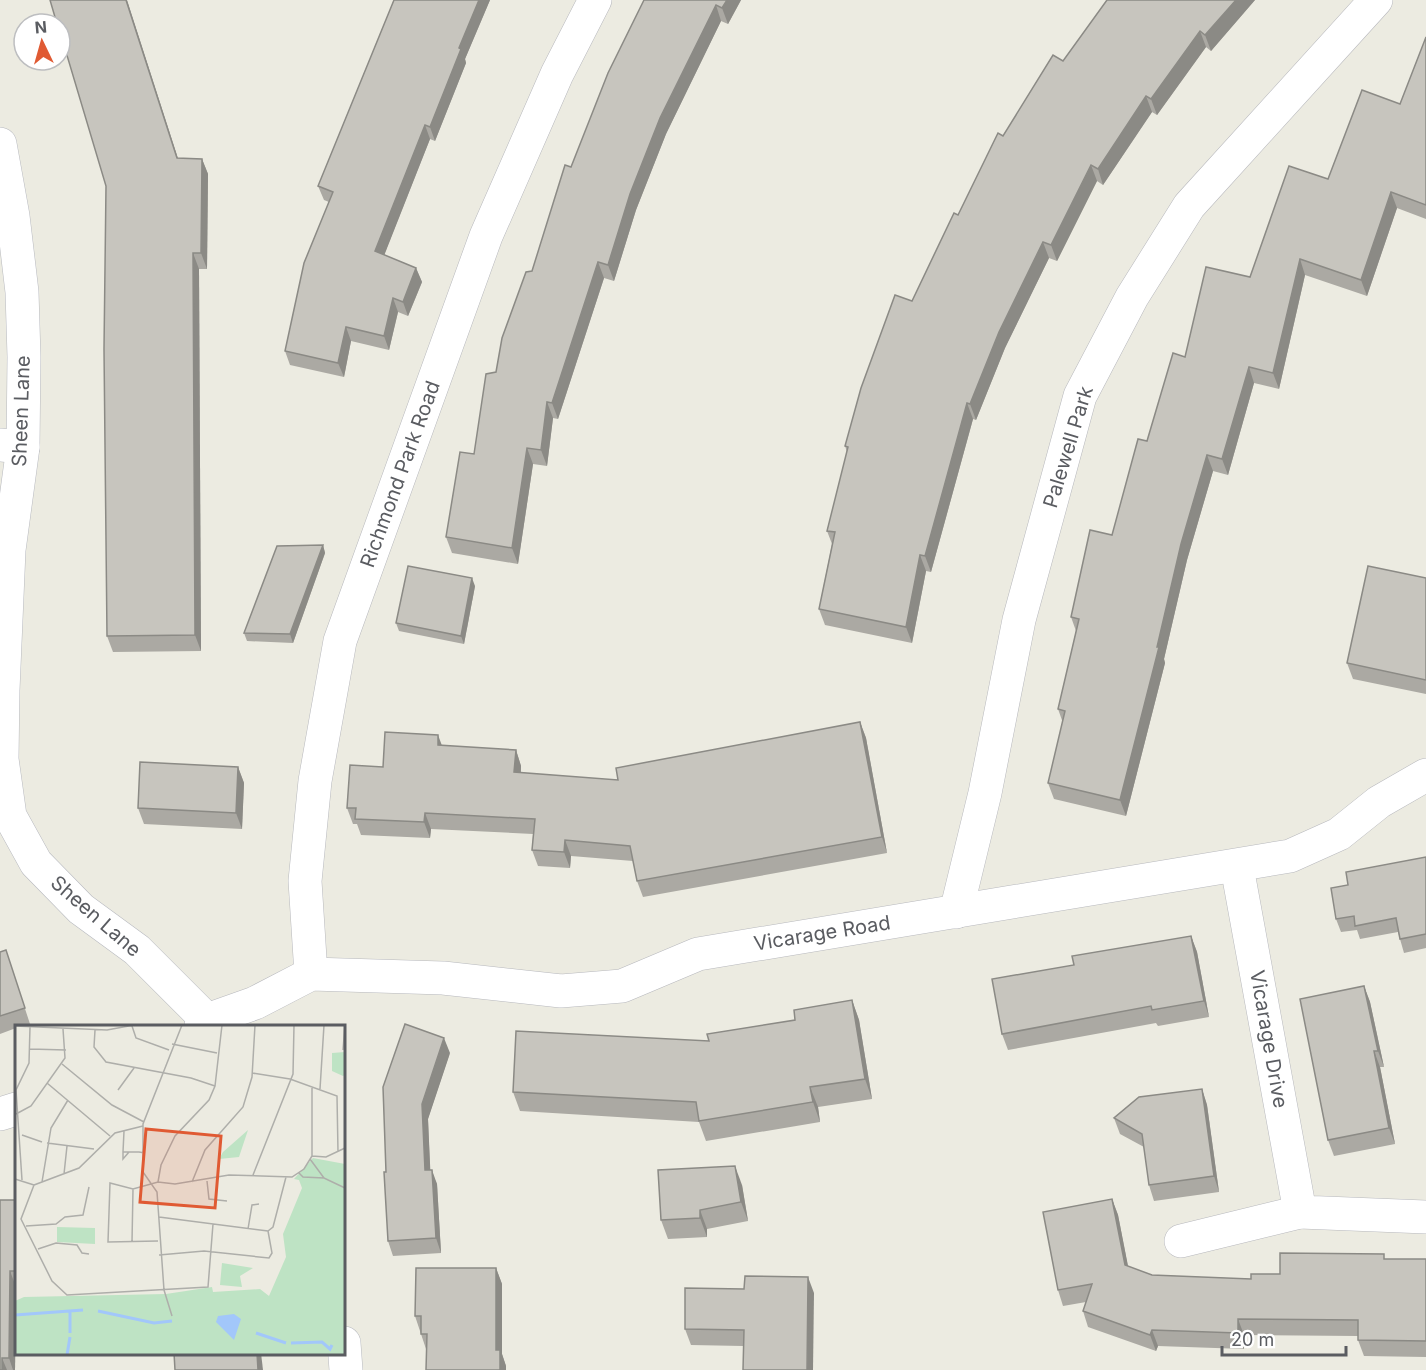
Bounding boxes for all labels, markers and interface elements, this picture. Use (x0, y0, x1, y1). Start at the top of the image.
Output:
north arrow (12, 12, 72, 72)
text: N (34, 17, 48, 38)
street label: Sheen Lane (7, 355, 35, 467)
street label: Richmond Park Road (355, 377, 445, 571)
street label: Palewell Park (1038, 383, 1098, 511)
street label: Sheen Lane (46, 870, 146, 962)
street label: Vicarage Road (752, 910, 892, 956)
street label: Vicarage Drive (1245, 968, 1293, 1110)
inset map (15, 1025, 345, 1355)
scale bar (1222, 1319, 1346, 1357)
text: 20 m (1231, 1329, 1274, 1350)

